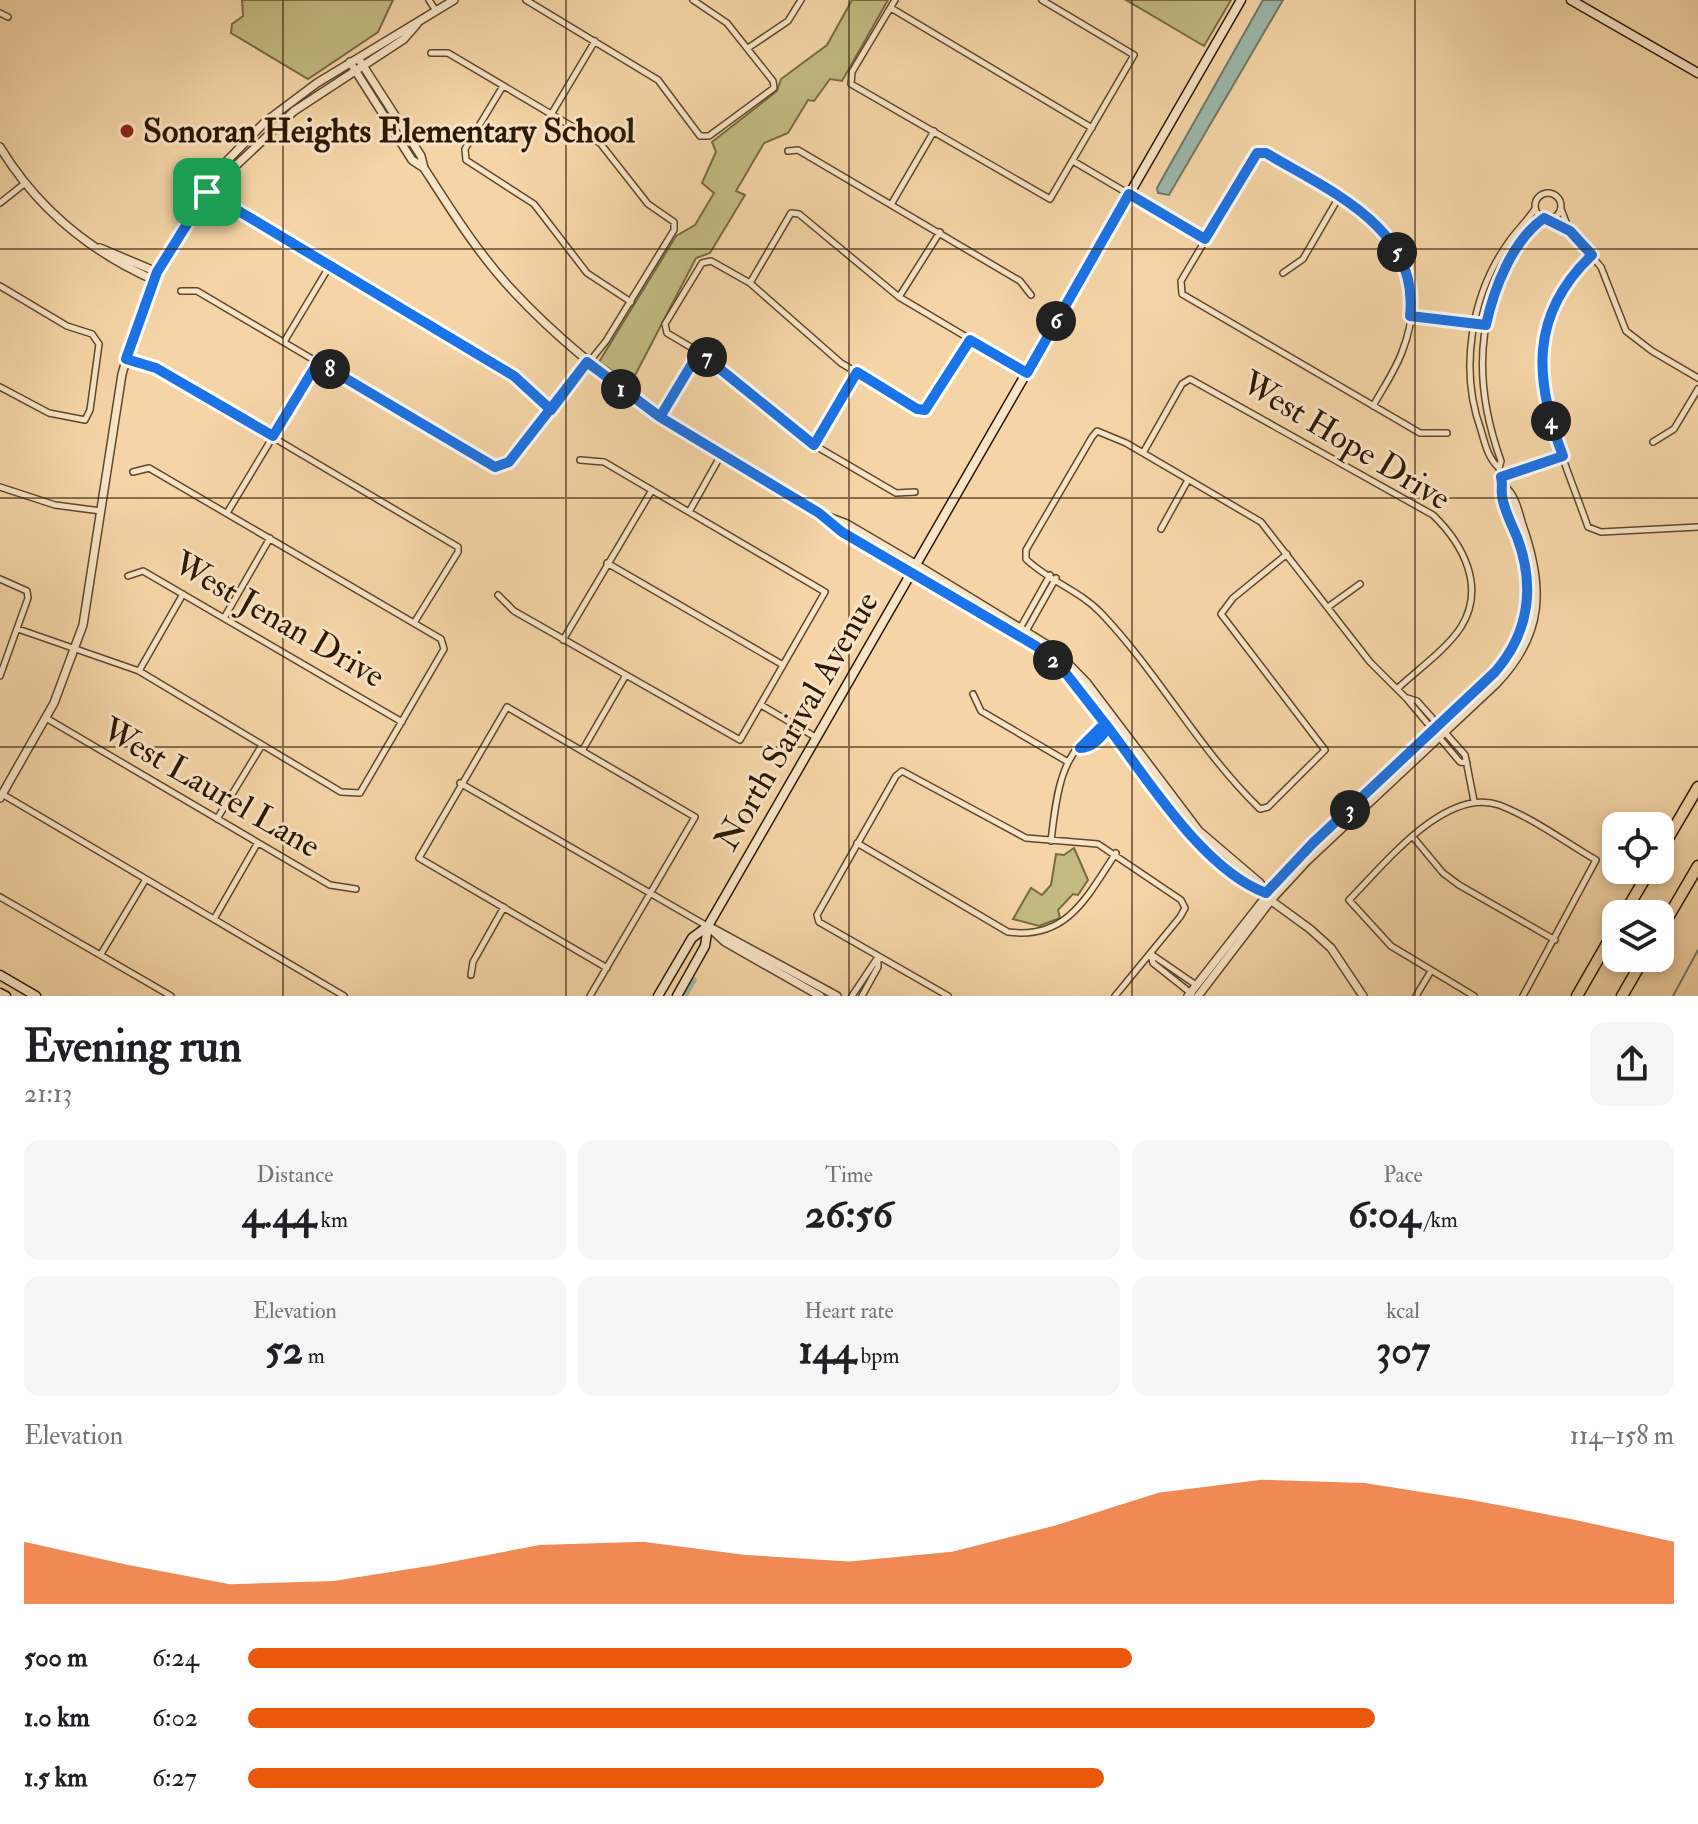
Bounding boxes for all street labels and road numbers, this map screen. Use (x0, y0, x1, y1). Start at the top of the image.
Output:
street label: West Hope Drive (1233, 361, 1458, 520)
street label: West Jenan Drive (165, 542, 392, 698)
street label: North Sarival Avenue (705, 584, 889, 858)
street label: West Laurel Lane (93, 708, 328, 868)

